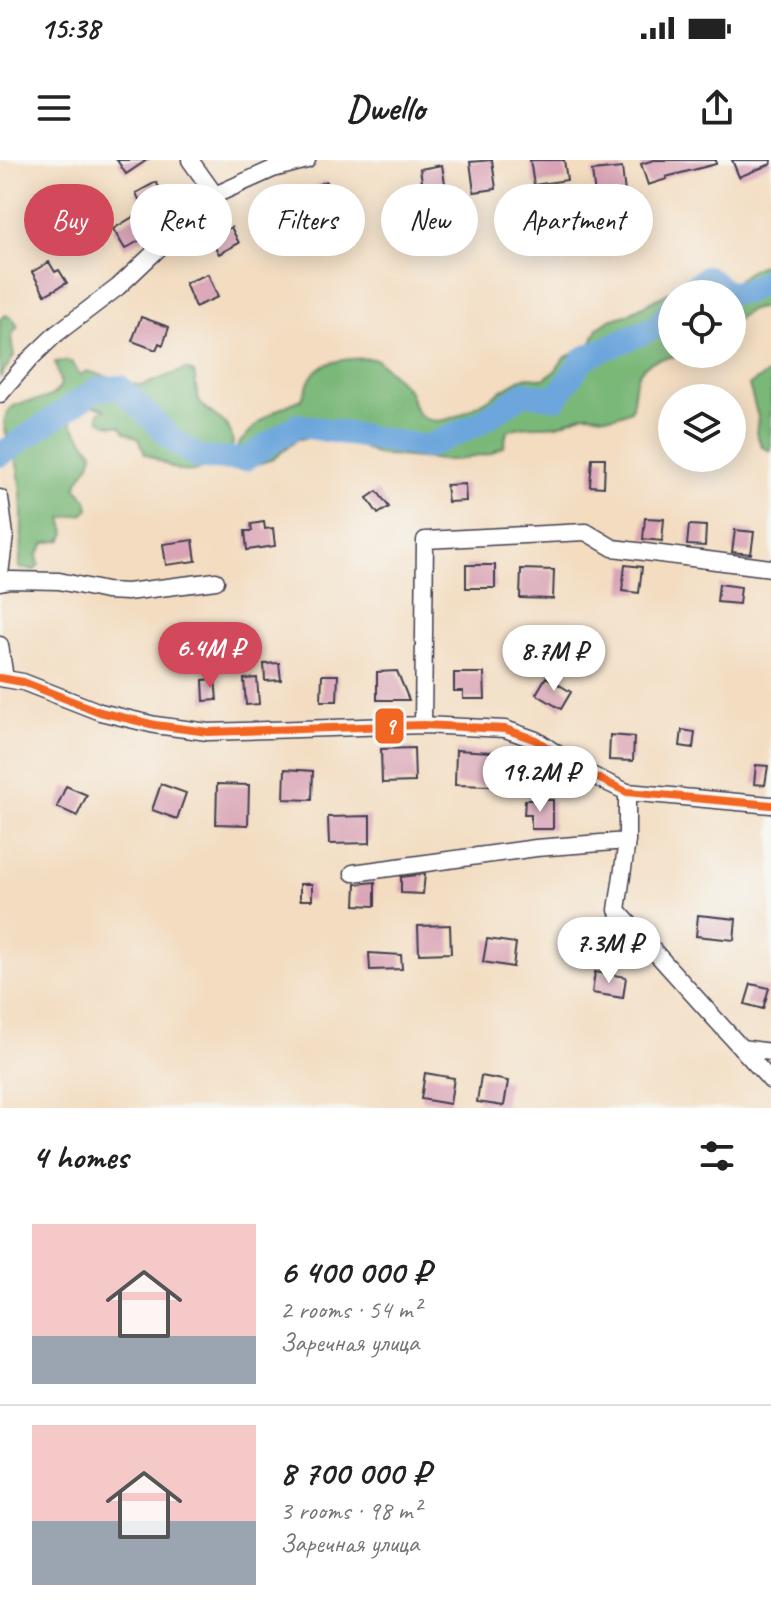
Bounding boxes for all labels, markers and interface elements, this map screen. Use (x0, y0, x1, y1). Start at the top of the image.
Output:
text: 15:38 (40, 9, 99, 47)
text: Dwello (346, 85, 425, 131)
icon: menu (32, 86, 76, 130)
icon: share (695, 86, 739, 130)
chip: Buy (24, 184, 114, 256)
chip: Rent (130, 184, 232, 256)
chip: Filters (248, 184, 365, 256)
chip: New (381, 184, 478, 256)
chip: Apartment (494, 184, 653, 256)
map controls (658, 280, 746, 472)
button: locate (658, 280, 746, 368)
button: layers (658, 384, 746, 472)
pin: 6.4M ₽ (145, 622, 275, 690)
pin: 8.7M ₽ (489, 625, 619, 693)
text: 6.4M ₽ (176, 631, 244, 664)
text: 8.7M ₽ (520, 634, 588, 667)
line badge: 9 (374, 707, 405, 745)
text: 9 (385, 713, 397, 741)
pin: 19.2M ₽ (466, 746, 614, 814)
text: 19.2M ₽ (501, 755, 579, 788)
pin: 7.3M ₽ (544, 917, 674, 985)
text: 7.3M ₽ (575, 926, 643, 959)
icon: filters (695, 1134, 739, 1178)
text: 4 homes (32, 1135, 128, 1178)
text: 6 400 000 ₽ (280, 1250, 430, 1293)
icon: home (96, 1256, 192, 1352)
text: 2 rooms · 54 m² (280, 1293, 421, 1326)
text: Заречная улица (280, 1326, 419, 1359)
text: 8 700 000 ₽ (280, 1451, 429, 1494)
icon: home (96, 1457, 192, 1553)
text: 3 rooms · 98 m² (280, 1494, 421, 1527)
text: Заречная улица (280, 1527, 419, 1560)

